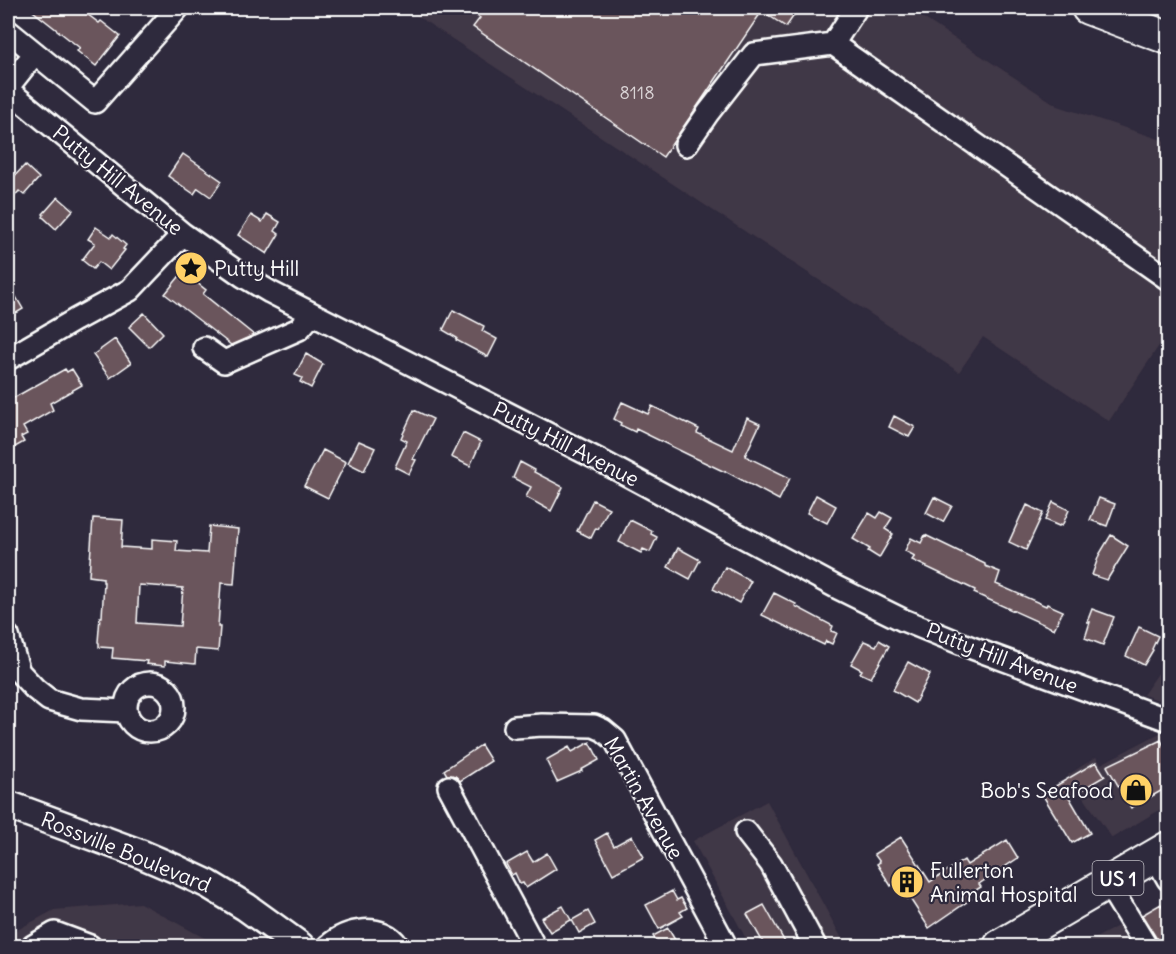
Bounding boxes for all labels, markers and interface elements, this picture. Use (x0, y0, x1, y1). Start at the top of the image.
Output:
house number: 8118 (619, 81, 655, 104)
street label: Putty Hill Avenue (47, 119, 189, 241)
place icon: Putty Hill (173, 250, 209, 286)
place label: Putty Hill (214, 255, 299, 282)
street label: Putty Hill Avenue (488, 396, 644, 492)
street label: Putty Hill Avenue (922, 617, 1082, 699)
street label: Martin Avenue (598, 732, 690, 864)
shop icon: Bob's Seafood (1118, 772, 1154, 808)
place label: Bob's Seafood (980, 777, 1113, 804)
street label: Rossville Boulevard (37, 806, 215, 898)
place label: Fullerton Animal Hospital (930, 857, 1077, 908)
road number: US 1 (1092, 861, 1144, 895)
building icon: Fullerton Animal Hospital (889, 864, 925, 900)

